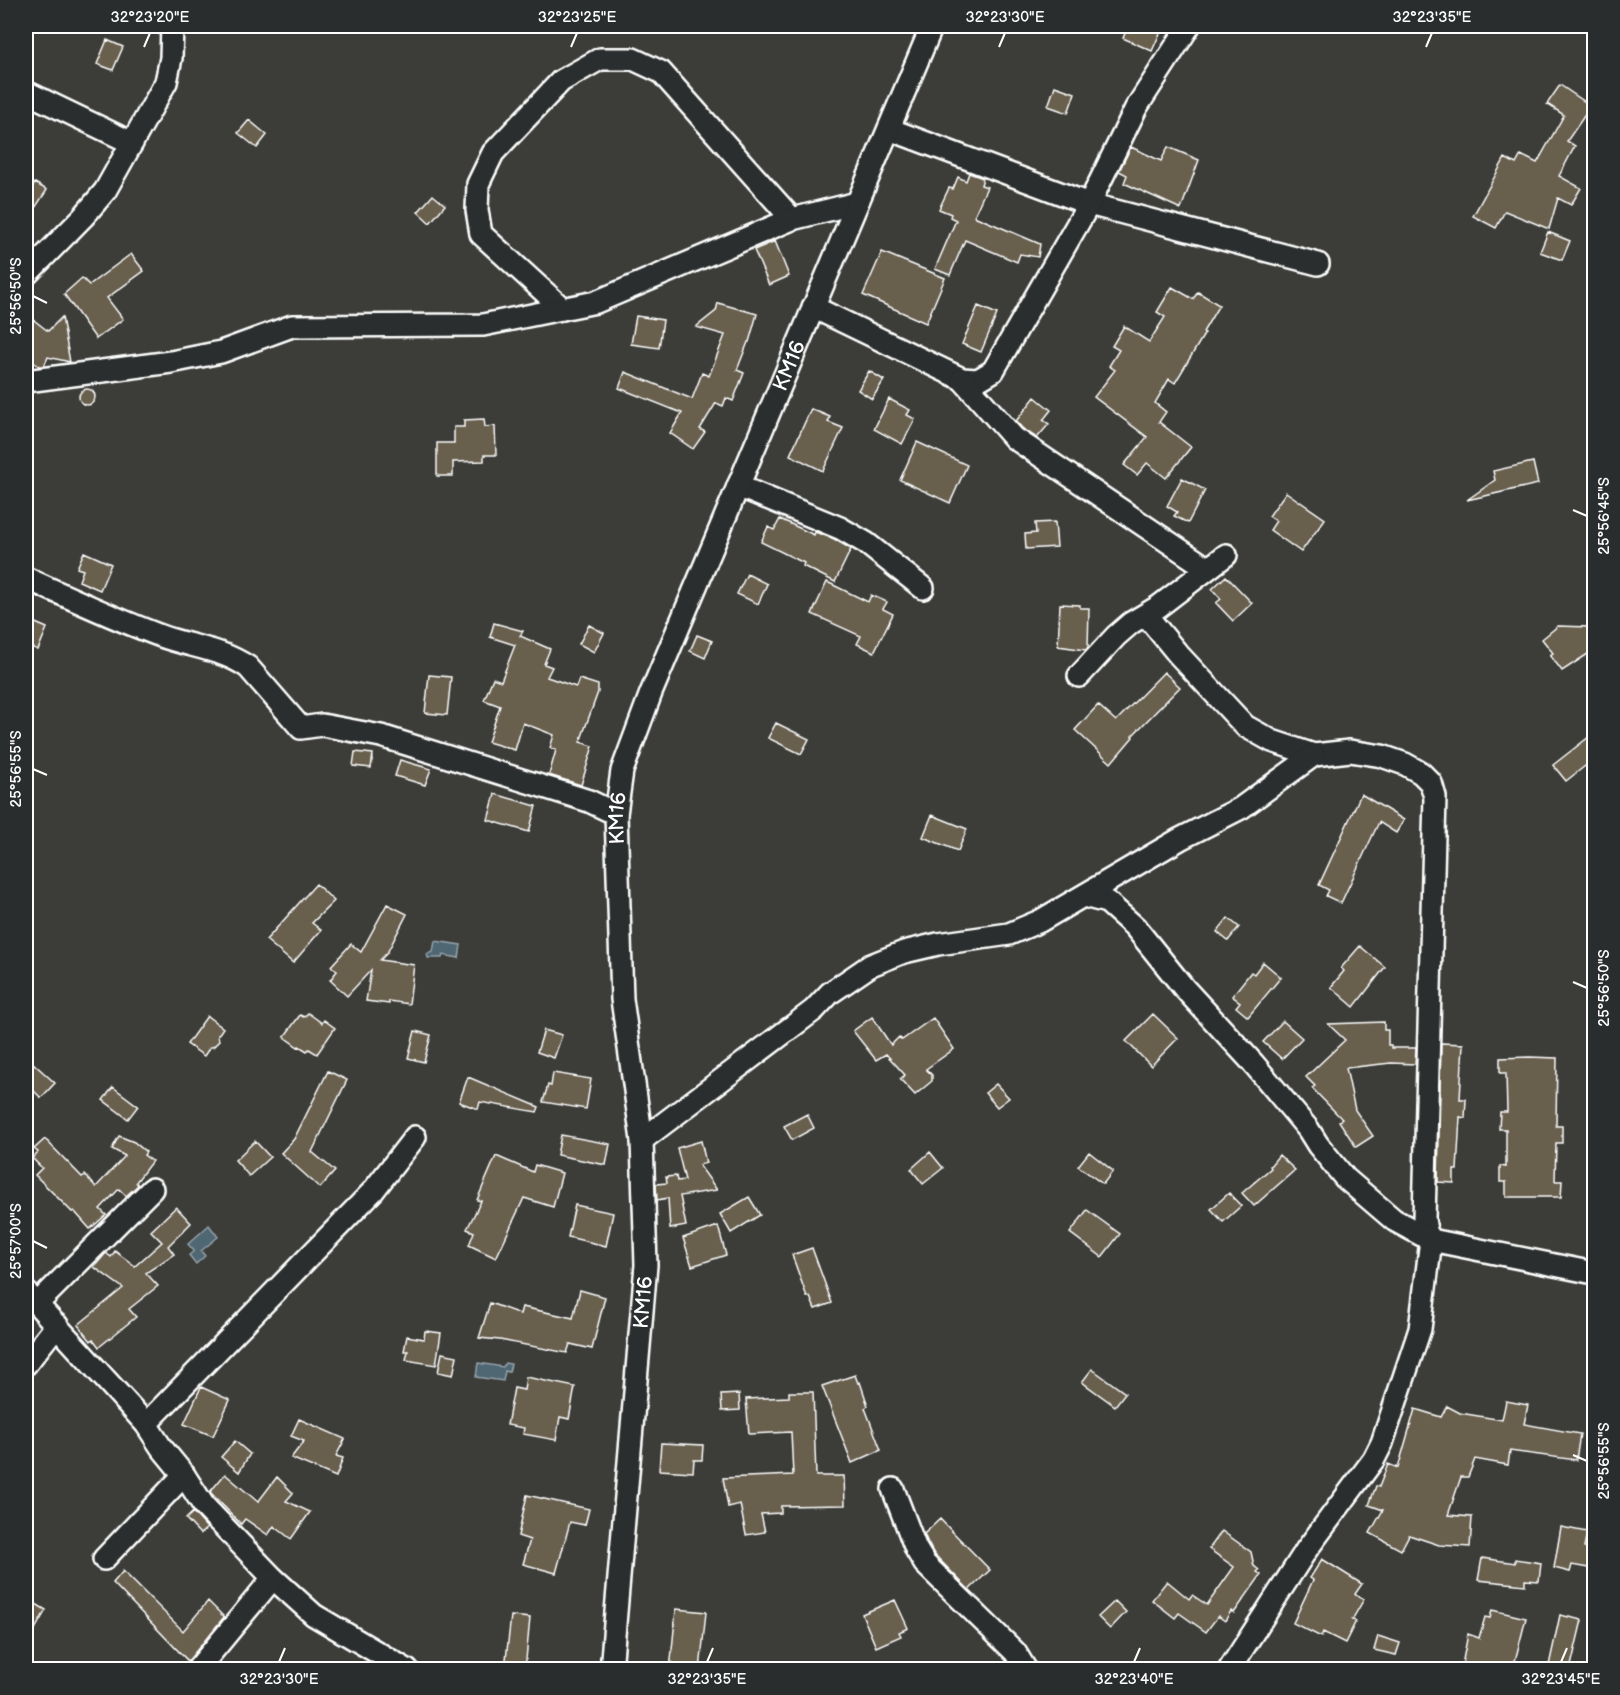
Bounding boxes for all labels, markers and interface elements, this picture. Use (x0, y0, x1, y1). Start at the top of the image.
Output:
text: 32°23'20"E (111, 8, 190, 27)
text: 32°23'25"E (538, 8, 616, 27)
text: 32°23'30"E (965, 8, 1045, 27)
text: 32°23'35"E (1393, 8, 1472, 27)
text: 25°56'50"S (7, 257, 26, 335)
street label: KM16 (767, 336, 811, 395)
text: 25°56'45"S (1595, 477, 1614, 555)
text: 25°56'55"S (7, 730, 26, 808)
street label: KM16 (603, 790, 631, 845)
text: 25°56'50"S (1595, 949, 1614, 1027)
text: 25°57'00"S (7, 1203, 26, 1279)
street label: KM16 (628, 1275, 658, 1330)
text: 25°56'55"S (1595, 1422, 1614, 1500)
text: 32°23'30"E (239, 1670, 319, 1689)
text: 32°23'35"E (668, 1670, 747, 1689)
text: 32°23'40"E (1094, 1670, 1174, 1689)
text: 32°23'45"E (1522, 1670, 1601, 1689)

